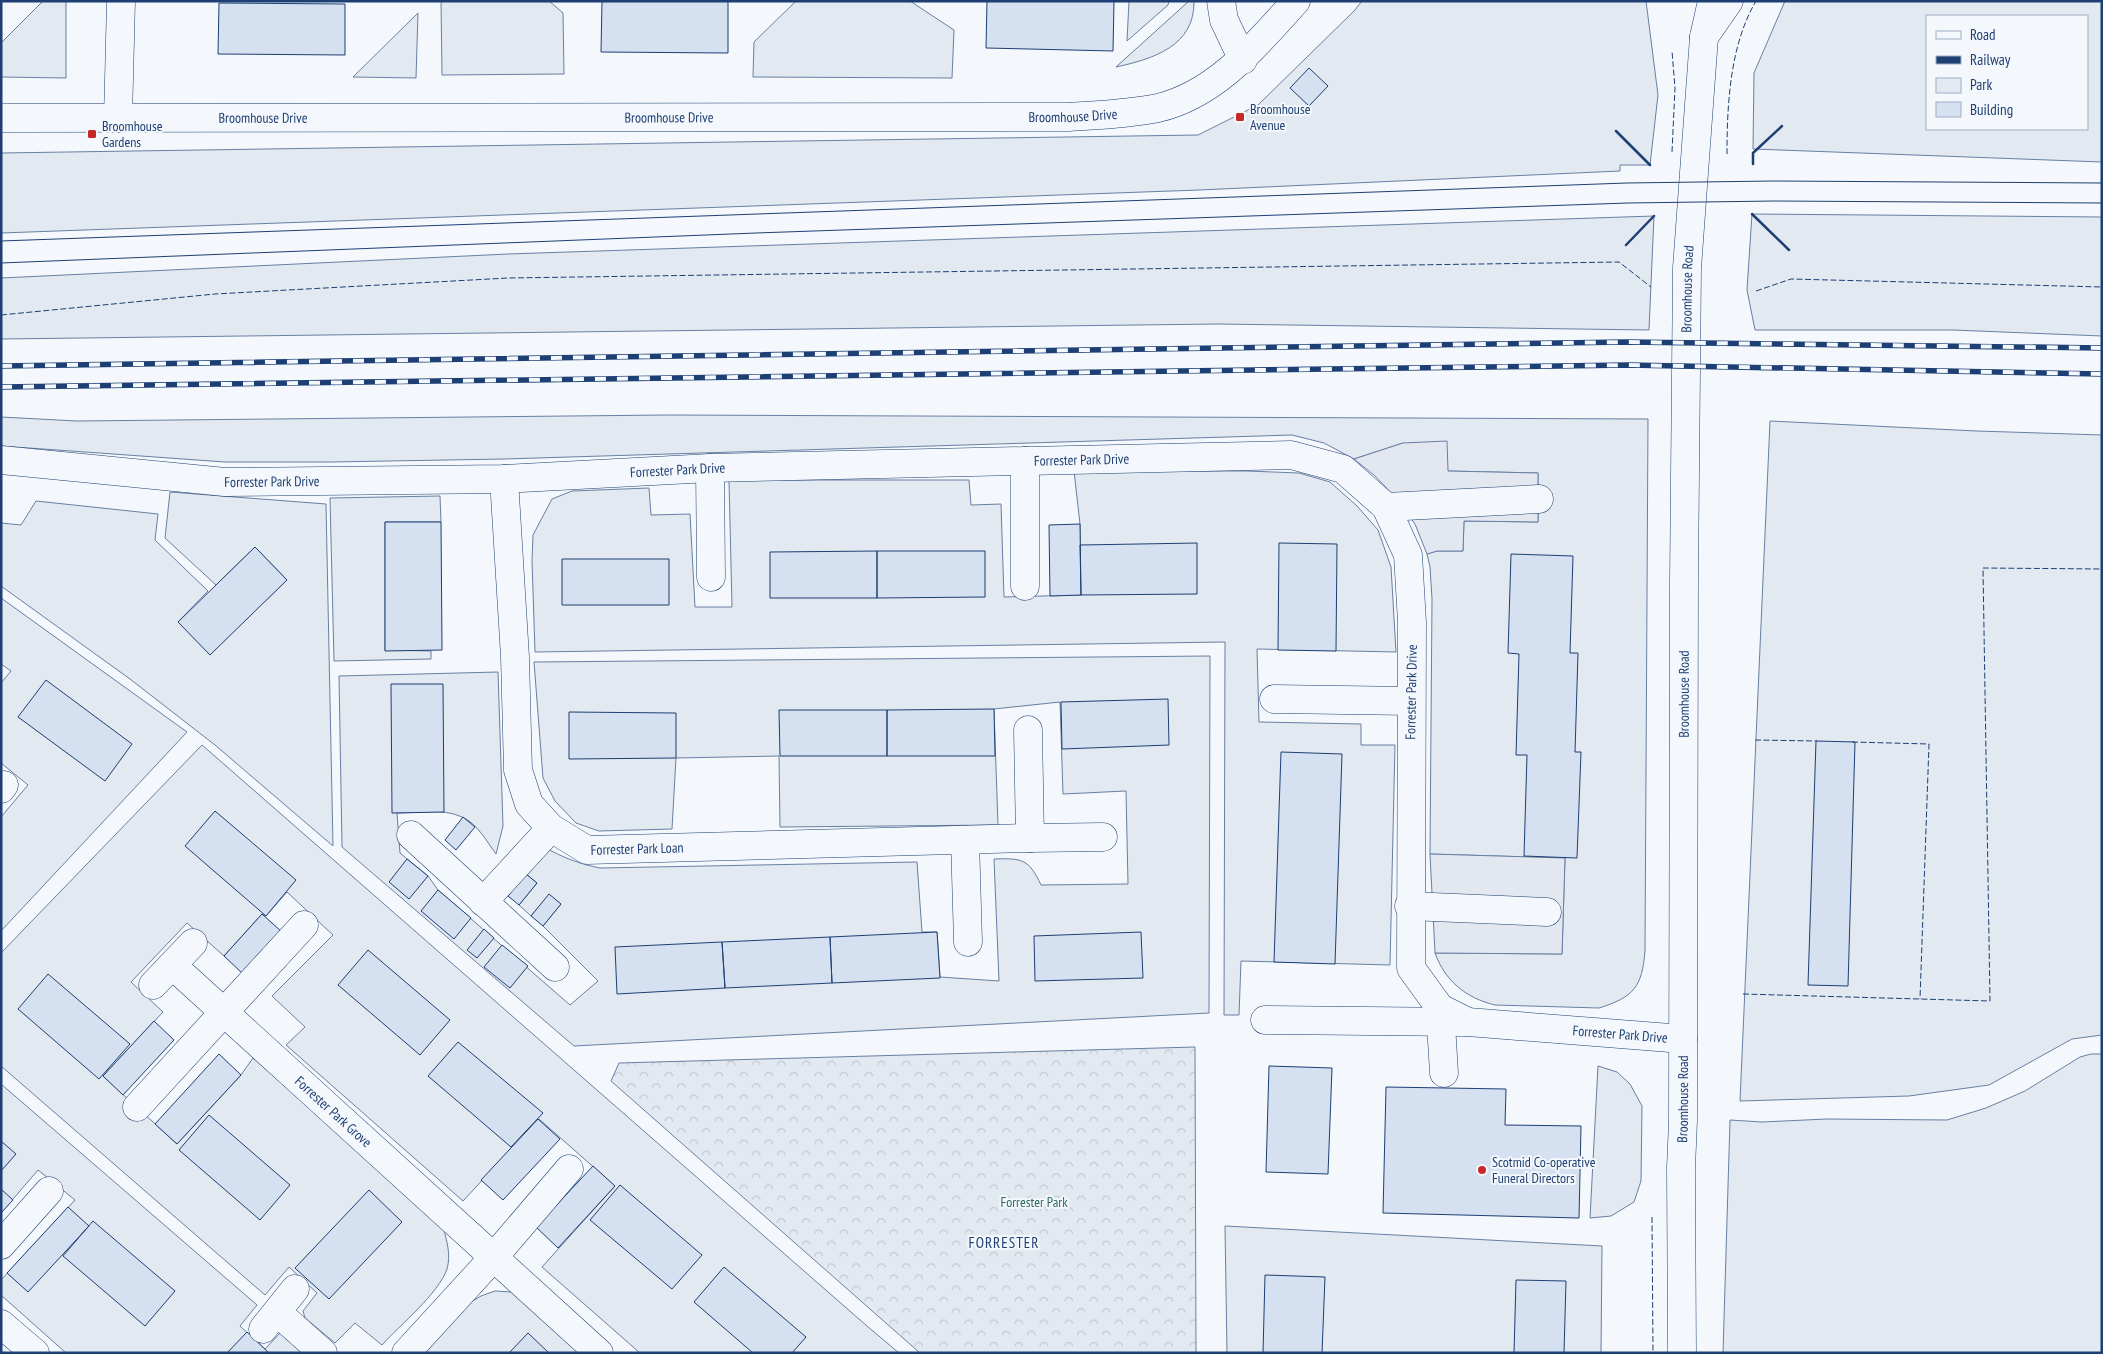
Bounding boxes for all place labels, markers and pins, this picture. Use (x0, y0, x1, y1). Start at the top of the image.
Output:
place label: Broomhouse Avenue (1250, 100, 1311, 134)
marker: Broomhouse Avenue (1234, 111, 1246, 123)
place label: Broomhouse Gardens (102, 117, 163, 151)
marker: Broomhouse Gardens (86, 128, 98, 140)
place label: Scotmid Co-operative Funeral Directors (1492, 1153, 1596, 1187)
marker: Scotmid Co-operative Funeral Directors (1476, 1164, 1488, 1176)

